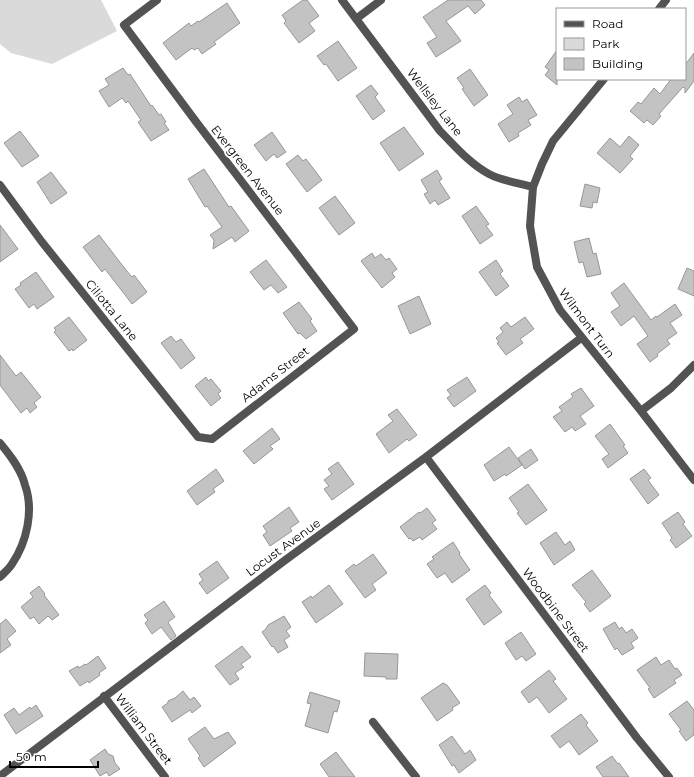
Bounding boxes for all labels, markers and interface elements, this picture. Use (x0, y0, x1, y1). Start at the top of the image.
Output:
legend (556, 8, 686, 80)
text: Road (592, 16, 623, 31)
text: Park (592, 36, 620, 51)
text: Building (592, 56, 643, 71)
street label: Wellsley Lane (404, 65, 466, 139)
street label: Evergreen Avenue (208, 122, 288, 218)
street label: Ciliotta Lane (83, 276, 141, 344)
street label: Wilmont Turn (556, 285, 618, 361)
street label: Adams Street (238, 343, 312, 405)
street label: Locust Avenue (243, 515, 323, 579)
street label: Woodbine Street (519, 565, 593, 655)
street label: William Street (112, 690, 176, 768)
scale bar (10, 743, 98, 769)
text: 50 m (16, 749, 47, 764)

